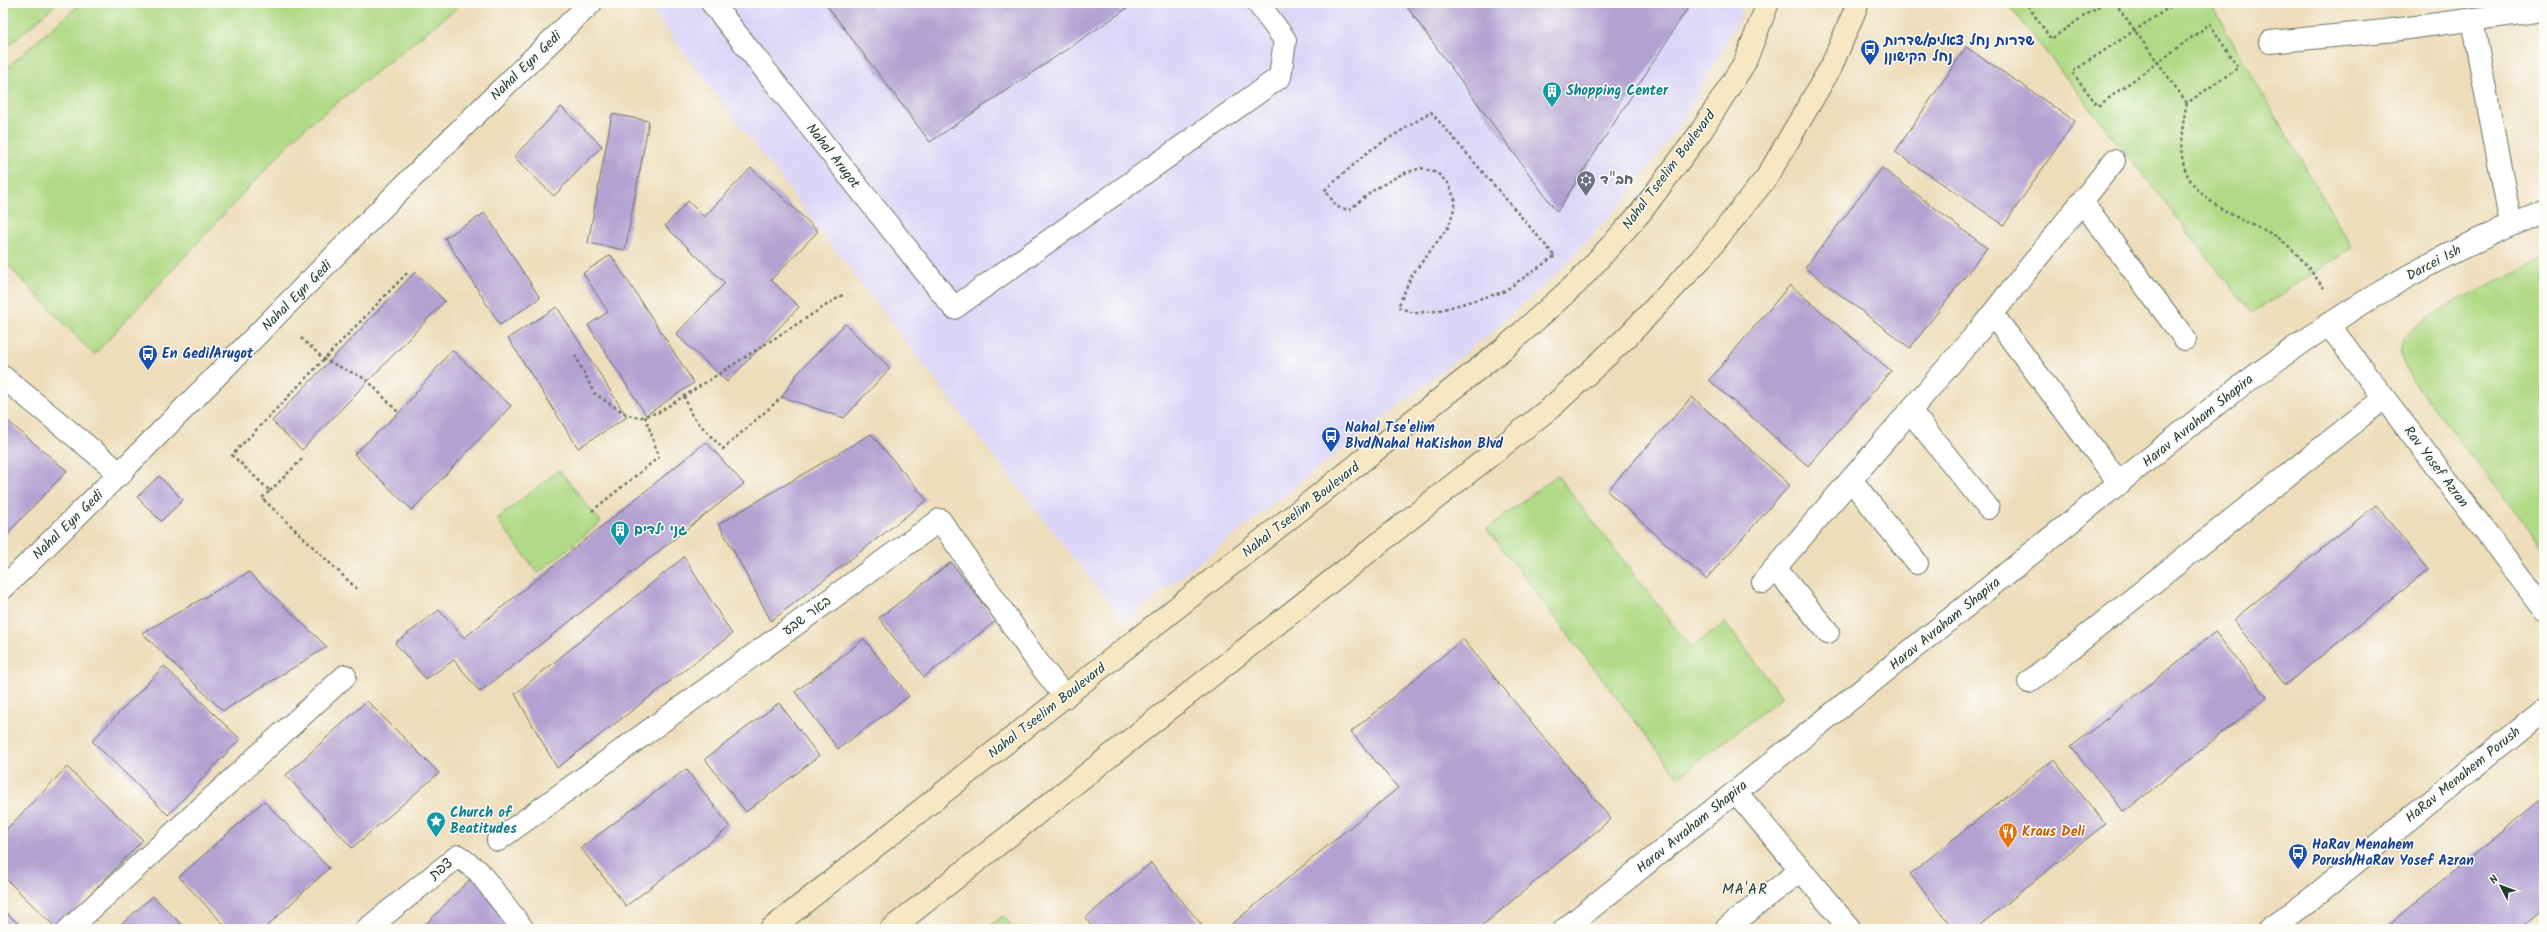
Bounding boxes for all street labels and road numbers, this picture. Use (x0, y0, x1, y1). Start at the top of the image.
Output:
street label: Nahal Eyn Gedi (485, 26, 567, 106)
street label: Nahal Tseelim Boulevard (1617, 105, 1722, 234)
street label: Nahal Arugot (800, 119, 866, 194)
street label: Darcei Ish (2403, 239, 2465, 287)
street label: Nahal Eyn Gedi (257, 255, 338, 336)
street label: Harav Avraham Shapira (2138, 369, 2258, 473)
street label: Rav Yosef Azran (2398, 422, 2474, 512)
street label: Nahal Tseelim Boulevard (1237, 456, 1366, 563)
street label: Nahal Eyn Gedi (27, 485, 109, 565)
street label: Harav Avraham Shapira (1885, 572, 2005, 676)
street label: באר שבע (778, 591, 836, 641)
street label: Nahal Tseelim Boulevard (983, 657, 1112, 764)
street label: HaRav Menahem Porush (2401, 721, 2525, 829)
street label: Harav Avraham Shapira (1632, 775, 1752, 879)
street label: צפת (424, 853, 458, 886)

